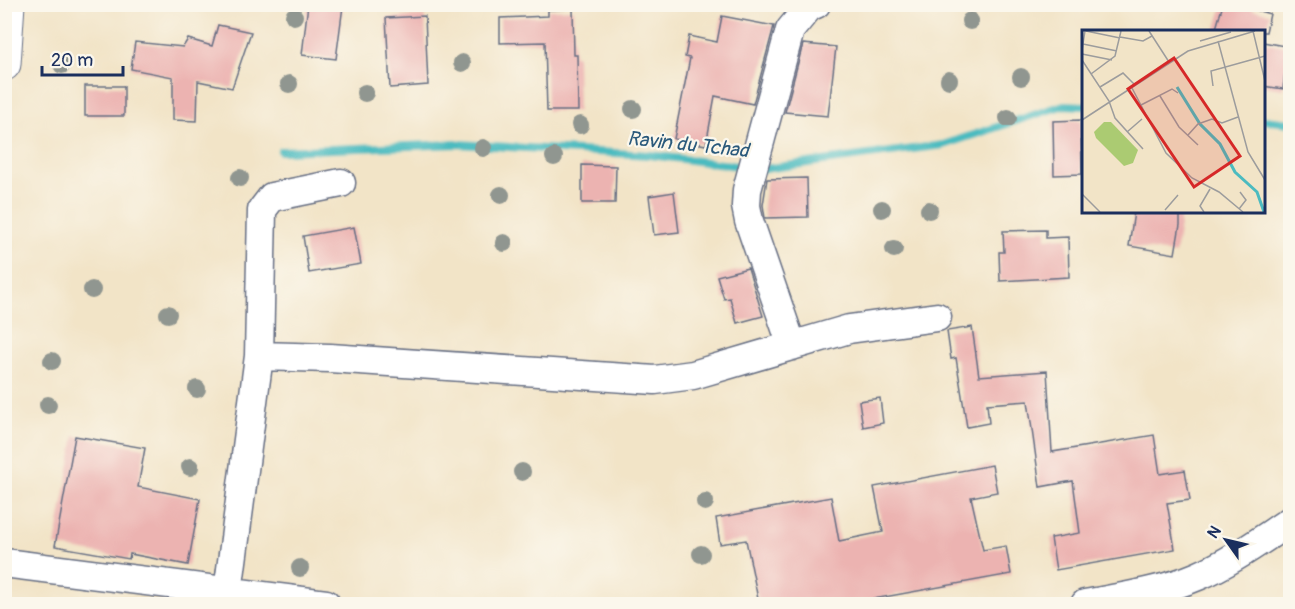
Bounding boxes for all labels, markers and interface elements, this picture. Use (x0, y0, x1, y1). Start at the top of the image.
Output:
inset map (1082, 30, 1265, 213)
scale bar (42, 39, 123, 77)
text: 20 m (51, 49, 93, 72)
water label: Ravin du Tchad (626, 126, 752, 164)
north arrow (1196, 510, 1256, 570)
text: N (1203, 522, 1226, 542)

